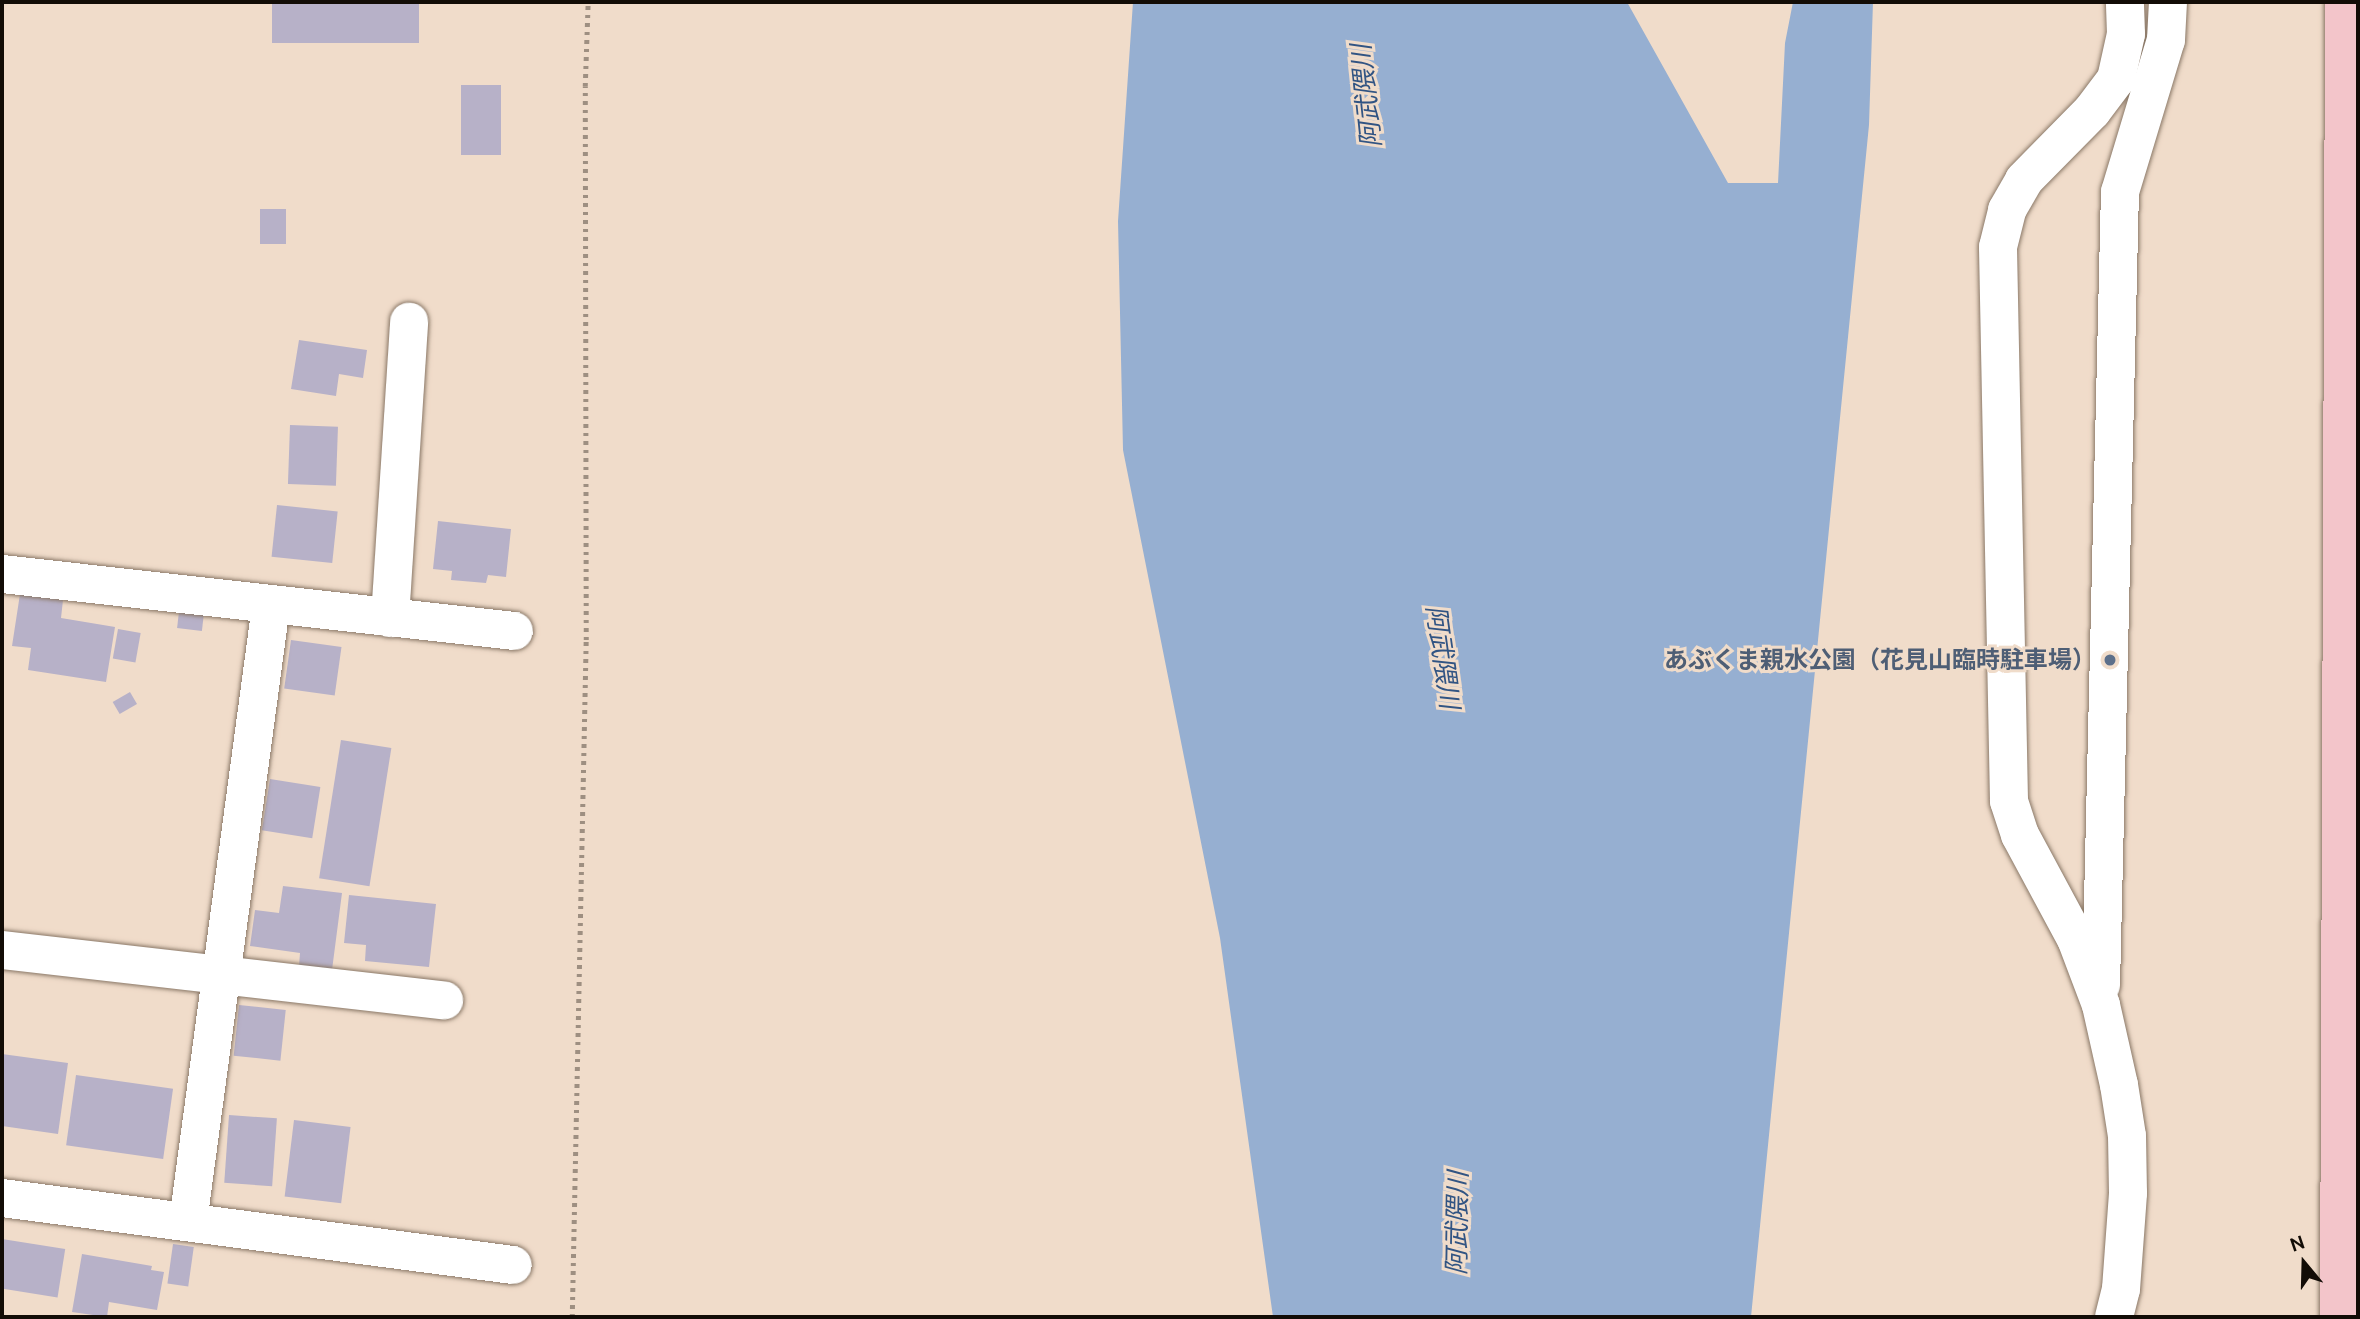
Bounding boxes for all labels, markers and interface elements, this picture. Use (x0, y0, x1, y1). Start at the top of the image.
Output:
water label: 阿武隈川 (1345, 43, 1387, 149)
water label: 阿武隈川 (1420, 603, 1466, 711)
place label: あぶくま親水公園（花見山臨時駐車場） (1664, 646, 2096, 674)
marker: あぶくま親水公園（花見山臨時駐車場） (2102, 652, 2118, 668)
water label: 阿武隈川 (1440, 1171, 1474, 1275)
north arrow (2269, 1228, 2339, 1298)
text: N (2287, 1230, 2307, 1256)

